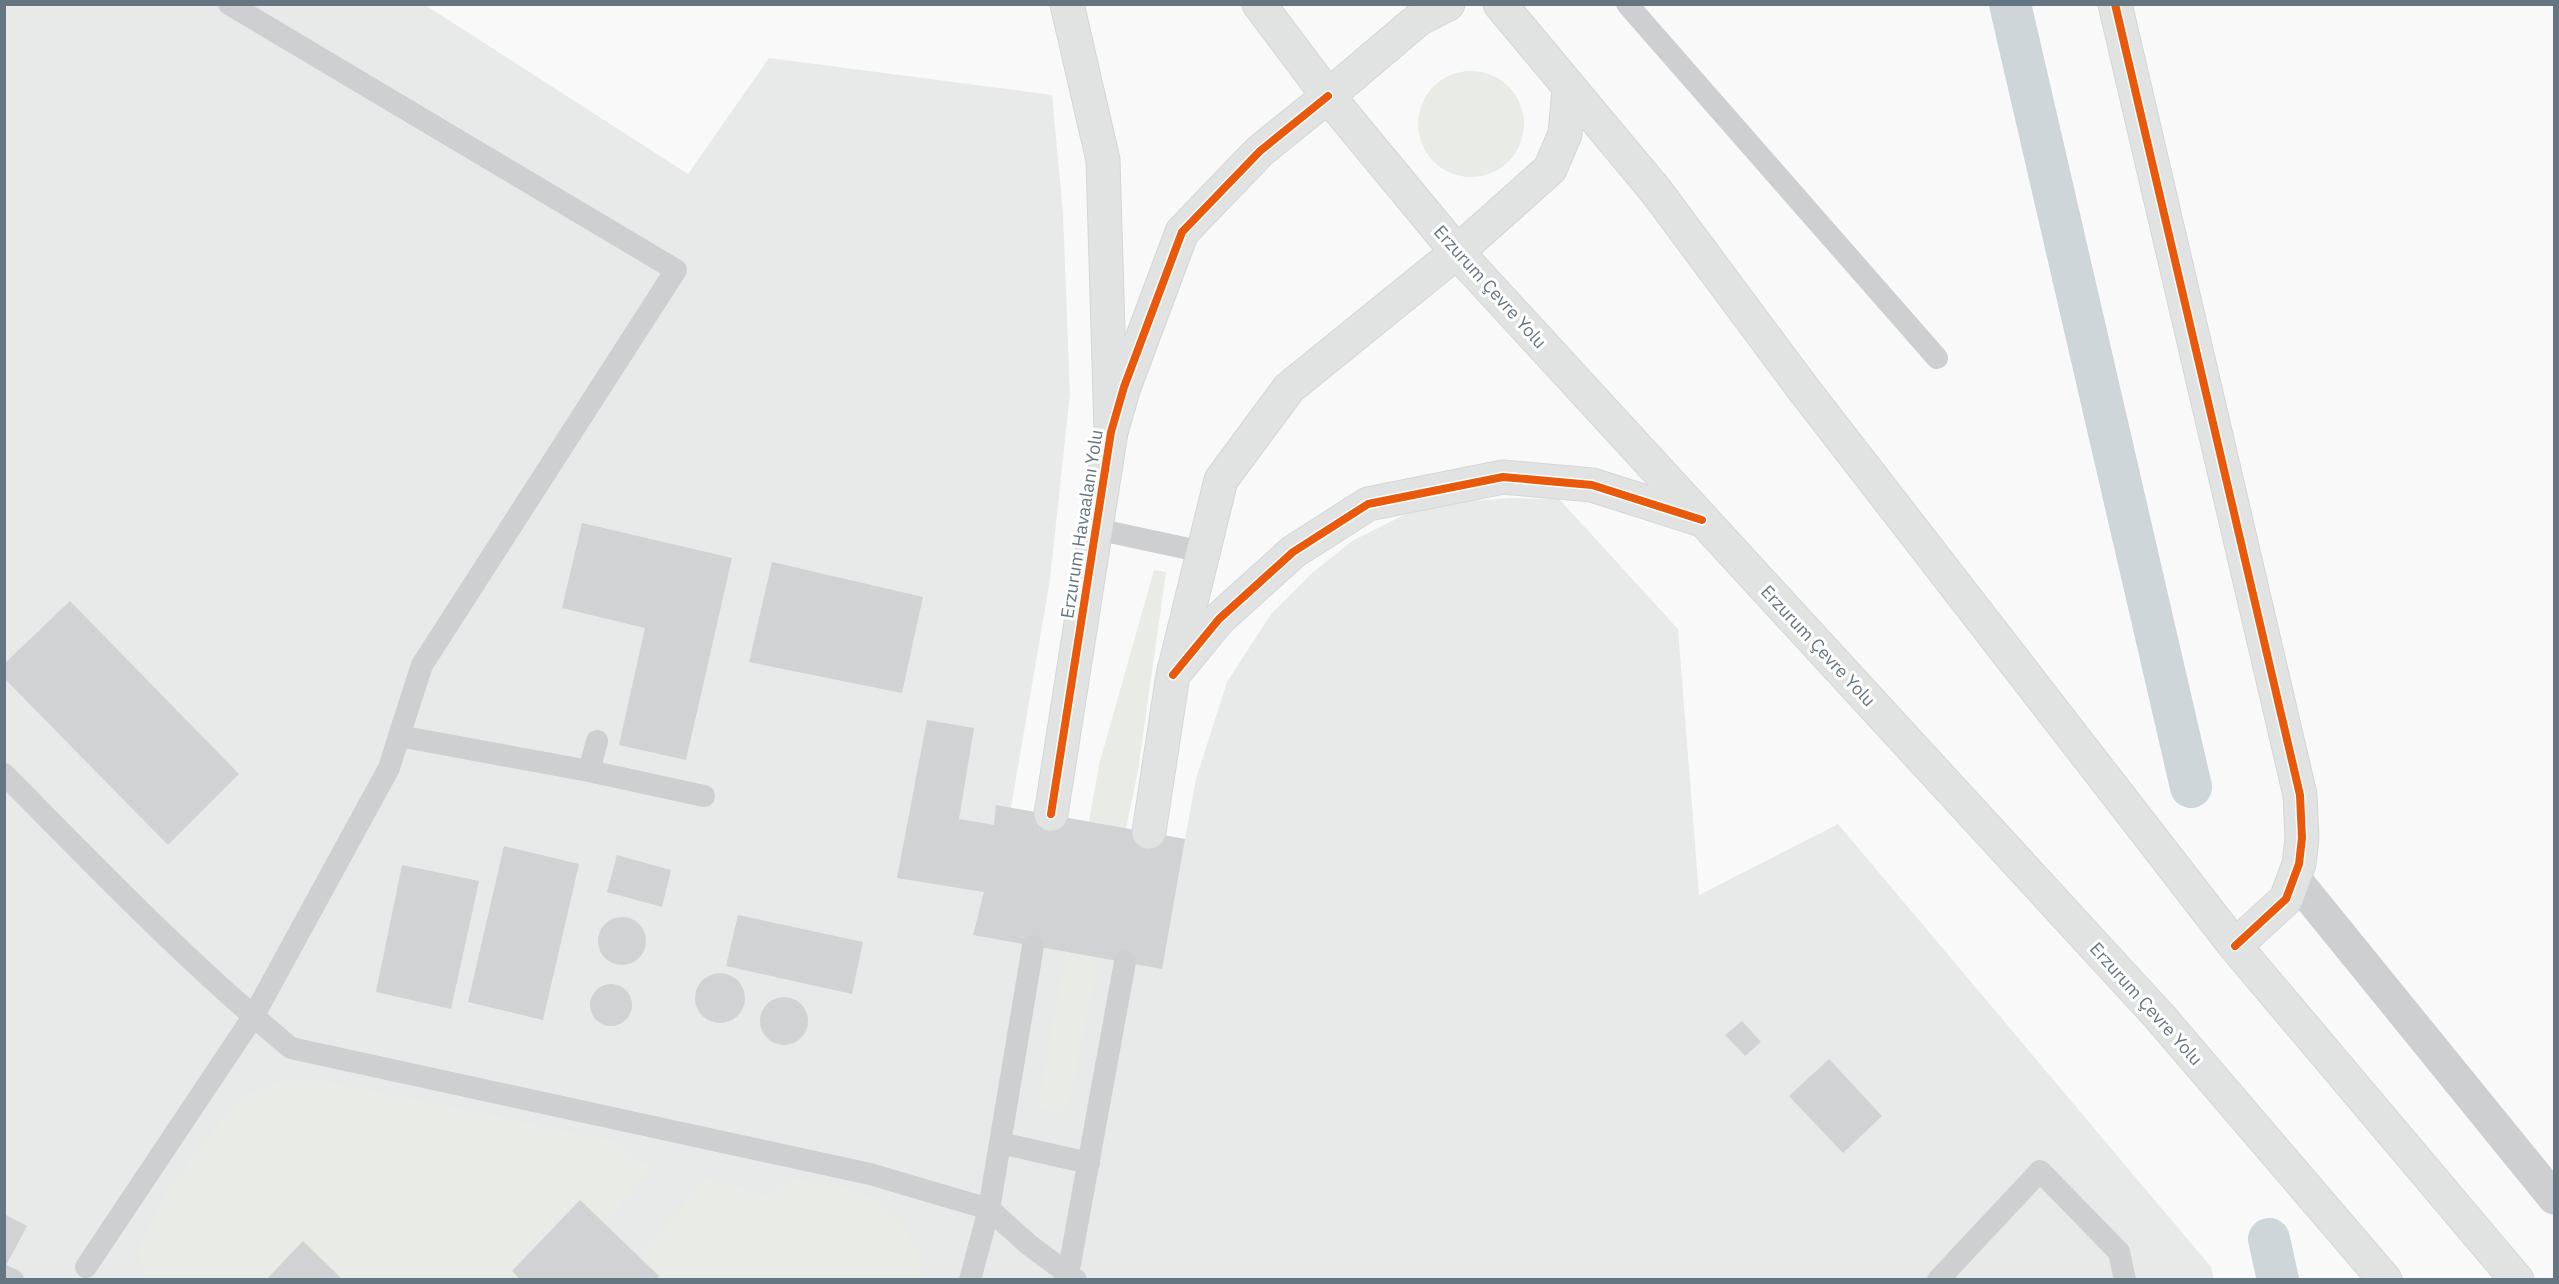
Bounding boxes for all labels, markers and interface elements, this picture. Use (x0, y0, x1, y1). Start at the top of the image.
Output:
street label: Erzurum Çevre Yolu (1429, 220, 1552, 353)
street label: Erzurum Havaalanı Yolu (1055, 428, 1108, 620)
street label: Erzurum Çevre Yolu (1756, 580, 1881, 711)
street label: Erzurum Çevre Yolu (2085, 937, 2208, 1070)

